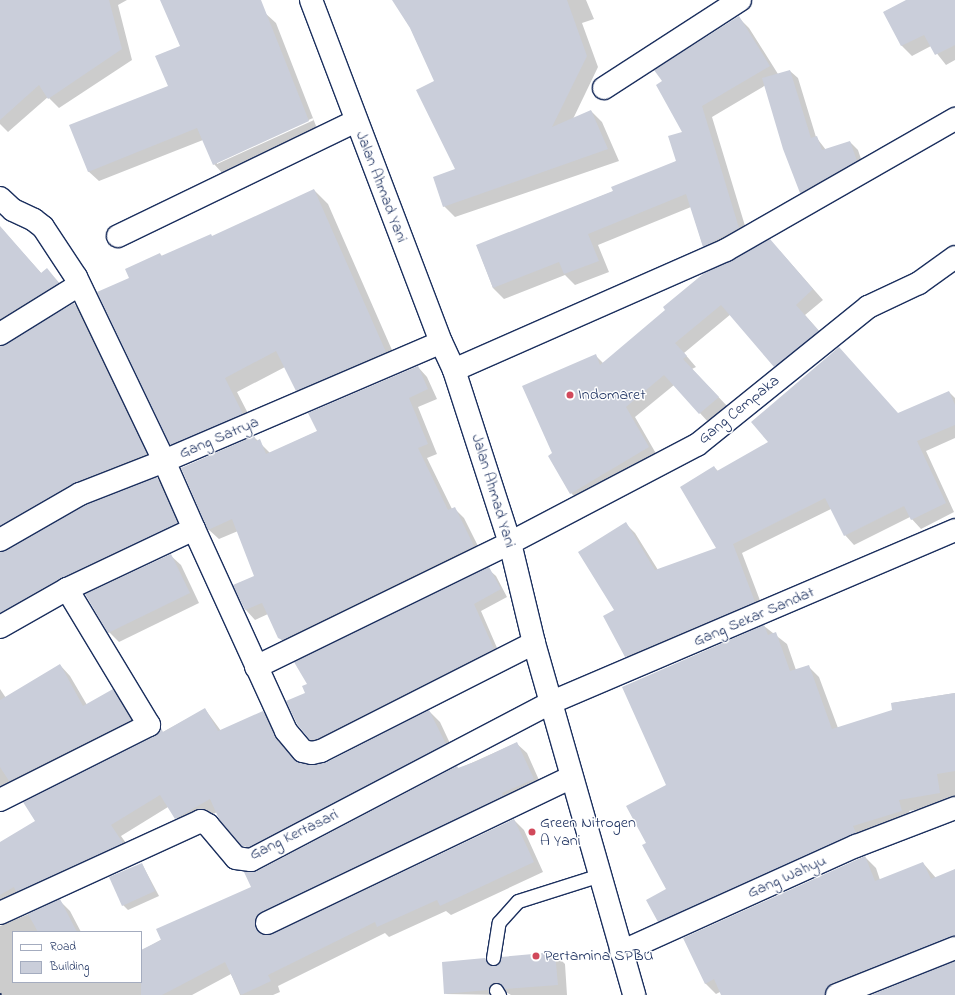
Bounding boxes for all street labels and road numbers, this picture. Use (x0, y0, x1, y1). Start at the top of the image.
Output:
street label: Jalan Ahmad Yani (351, 129, 411, 245)
street label: Gang Cempaka (694, 371, 784, 449)
street label: Gang Satrya (176, 413, 262, 463)
street label: Jalan Ahmad Yani (467, 432, 519, 550)
street label: Gang Sekar Sandat (691, 583, 817, 651)
street label: Gang Kertasari (247, 805, 341, 865)
street label: Gang Wahyu (745, 851, 829, 903)

